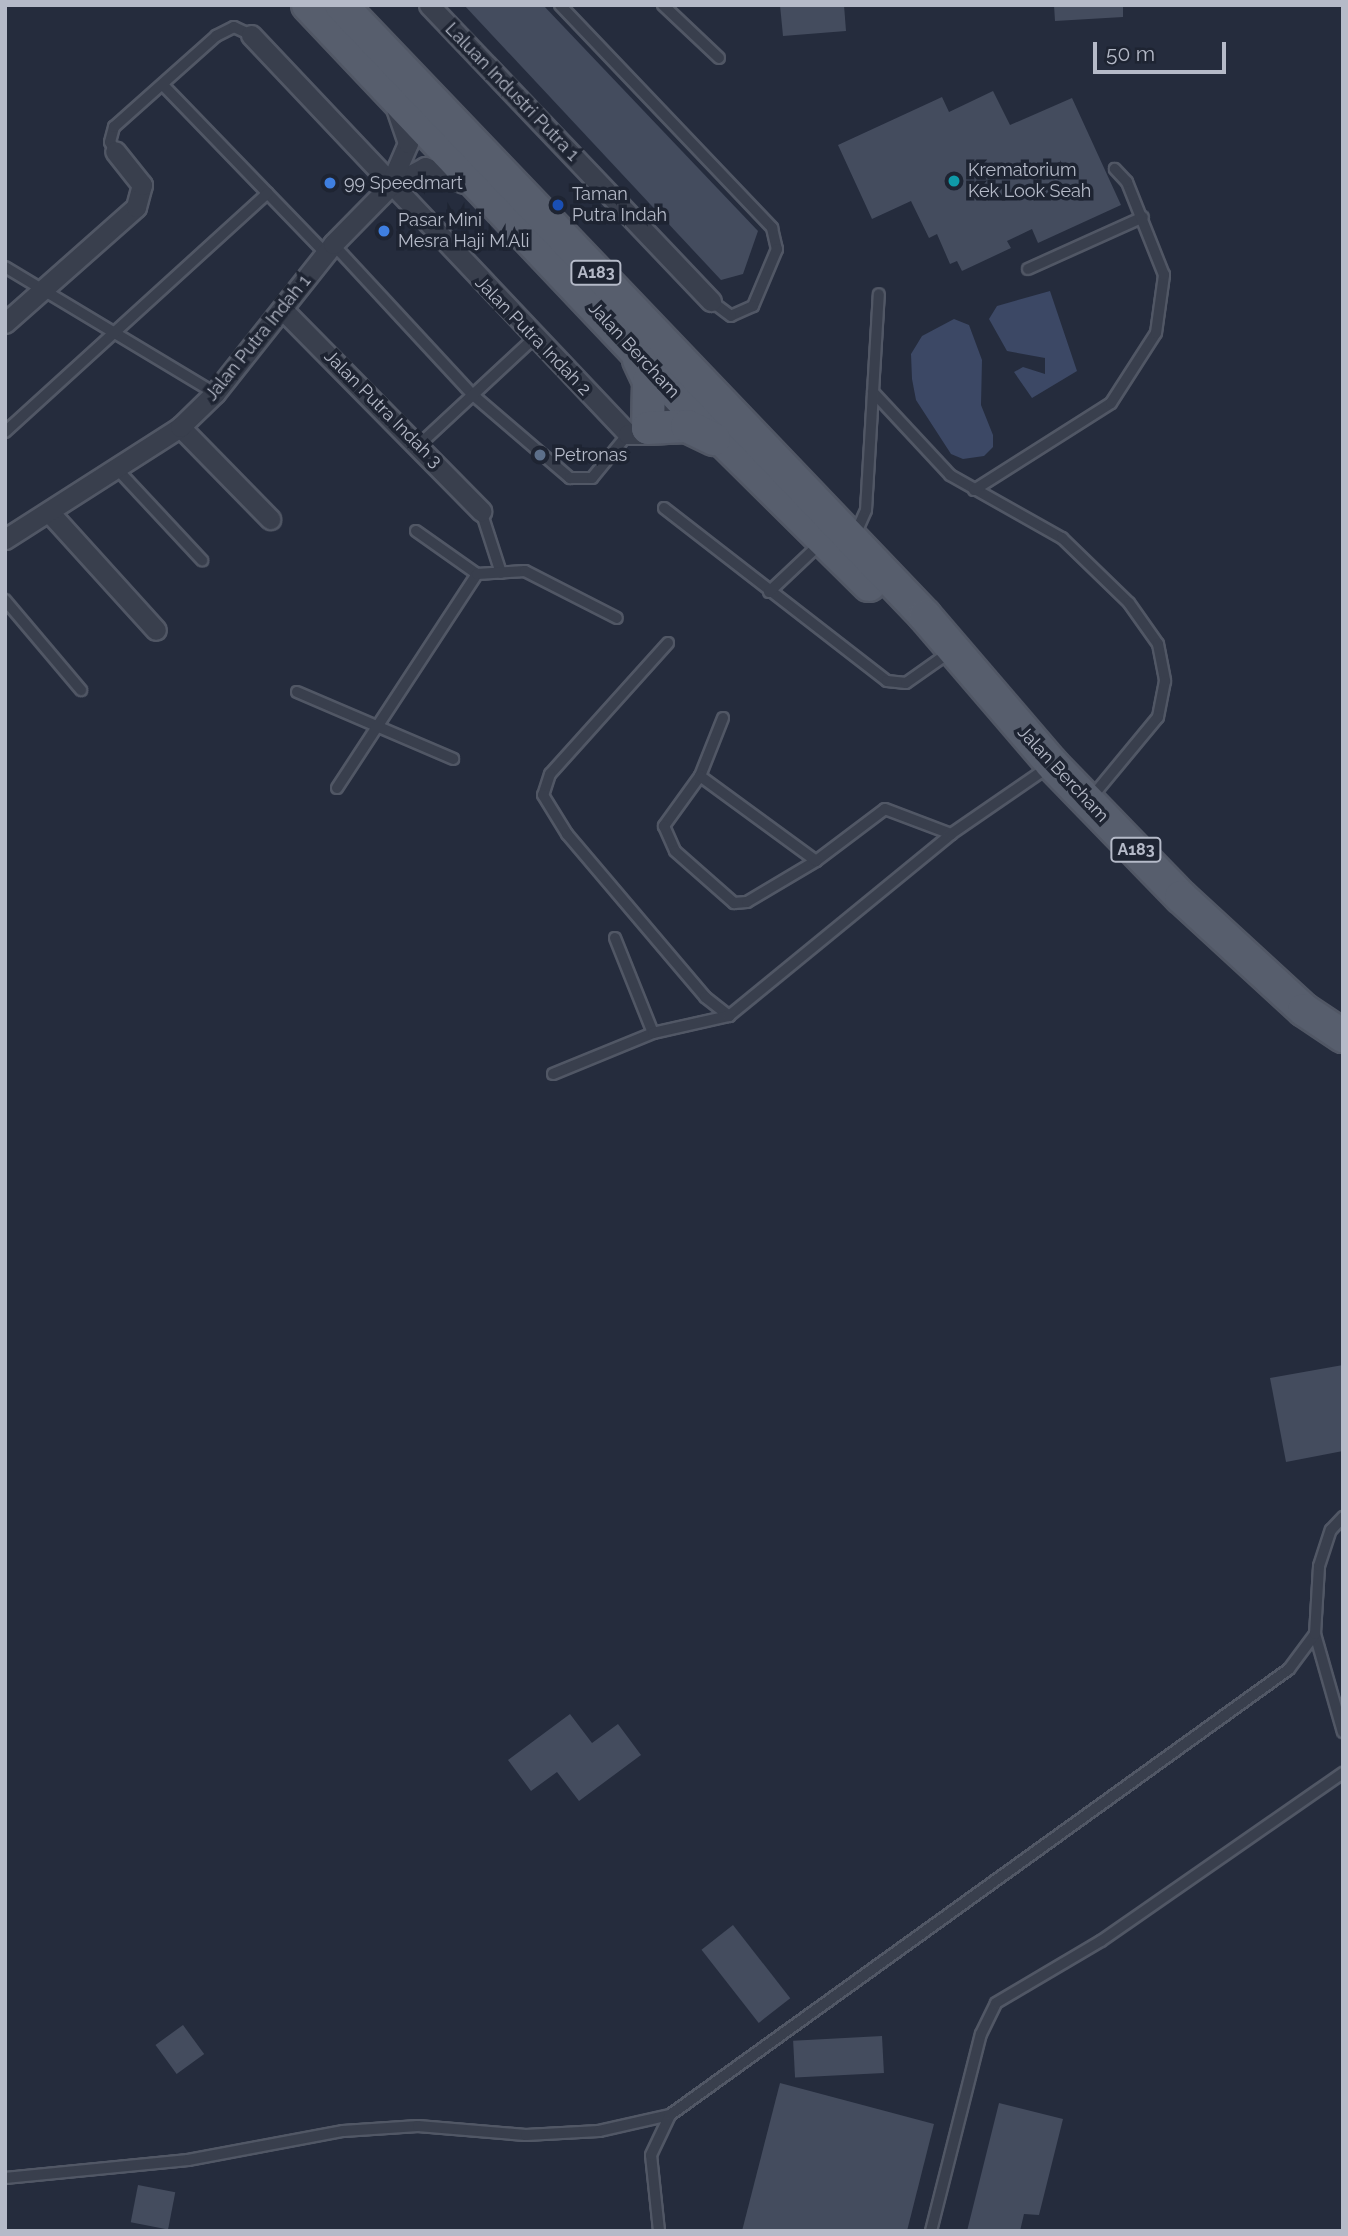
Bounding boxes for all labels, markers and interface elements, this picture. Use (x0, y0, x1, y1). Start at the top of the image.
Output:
street label: Laluan Industri Putra 1 (440, 19, 584, 165)
scale bar (1096, 28, 1229, 72)
text: 50 m (1106, 41, 1155, 66)
place label: Krematorium Kek Look Seah (968, 160, 1091, 202)
place label: 99 Speedmart (344, 172, 463, 194)
marker: Krematorium Kek Look Seah (946, 173, 962, 189)
marker: 99 Speedmart (322, 175, 338, 191)
place label: Taman Putra Indah (572, 184, 667, 227)
marker: Taman Putra Indah (550, 197, 566, 213)
place label: Pasar Mini Mesra Haji M.Ali (398, 210, 529, 252)
marker: Pasar Mini Mesra Haji M.Ali (376, 223, 392, 239)
road number: A183 (570, 260, 622, 286)
street label: Jalan Putra Indah 1 (201, 271, 315, 405)
street label: Jalan Putra Indah 2 (471, 272, 595, 400)
street label: Jalan Bercham (584, 298, 684, 402)
street label: Jalan Putra Indah 3 (320, 346, 446, 472)
place label: Petronas (554, 444, 627, 466)
marker: Petronas (532, 447, 548, 463)
street label: Jalan Bercham (1013, 722, 1113, 826)
road number: A183 (1110, 838, 1162, 862)

